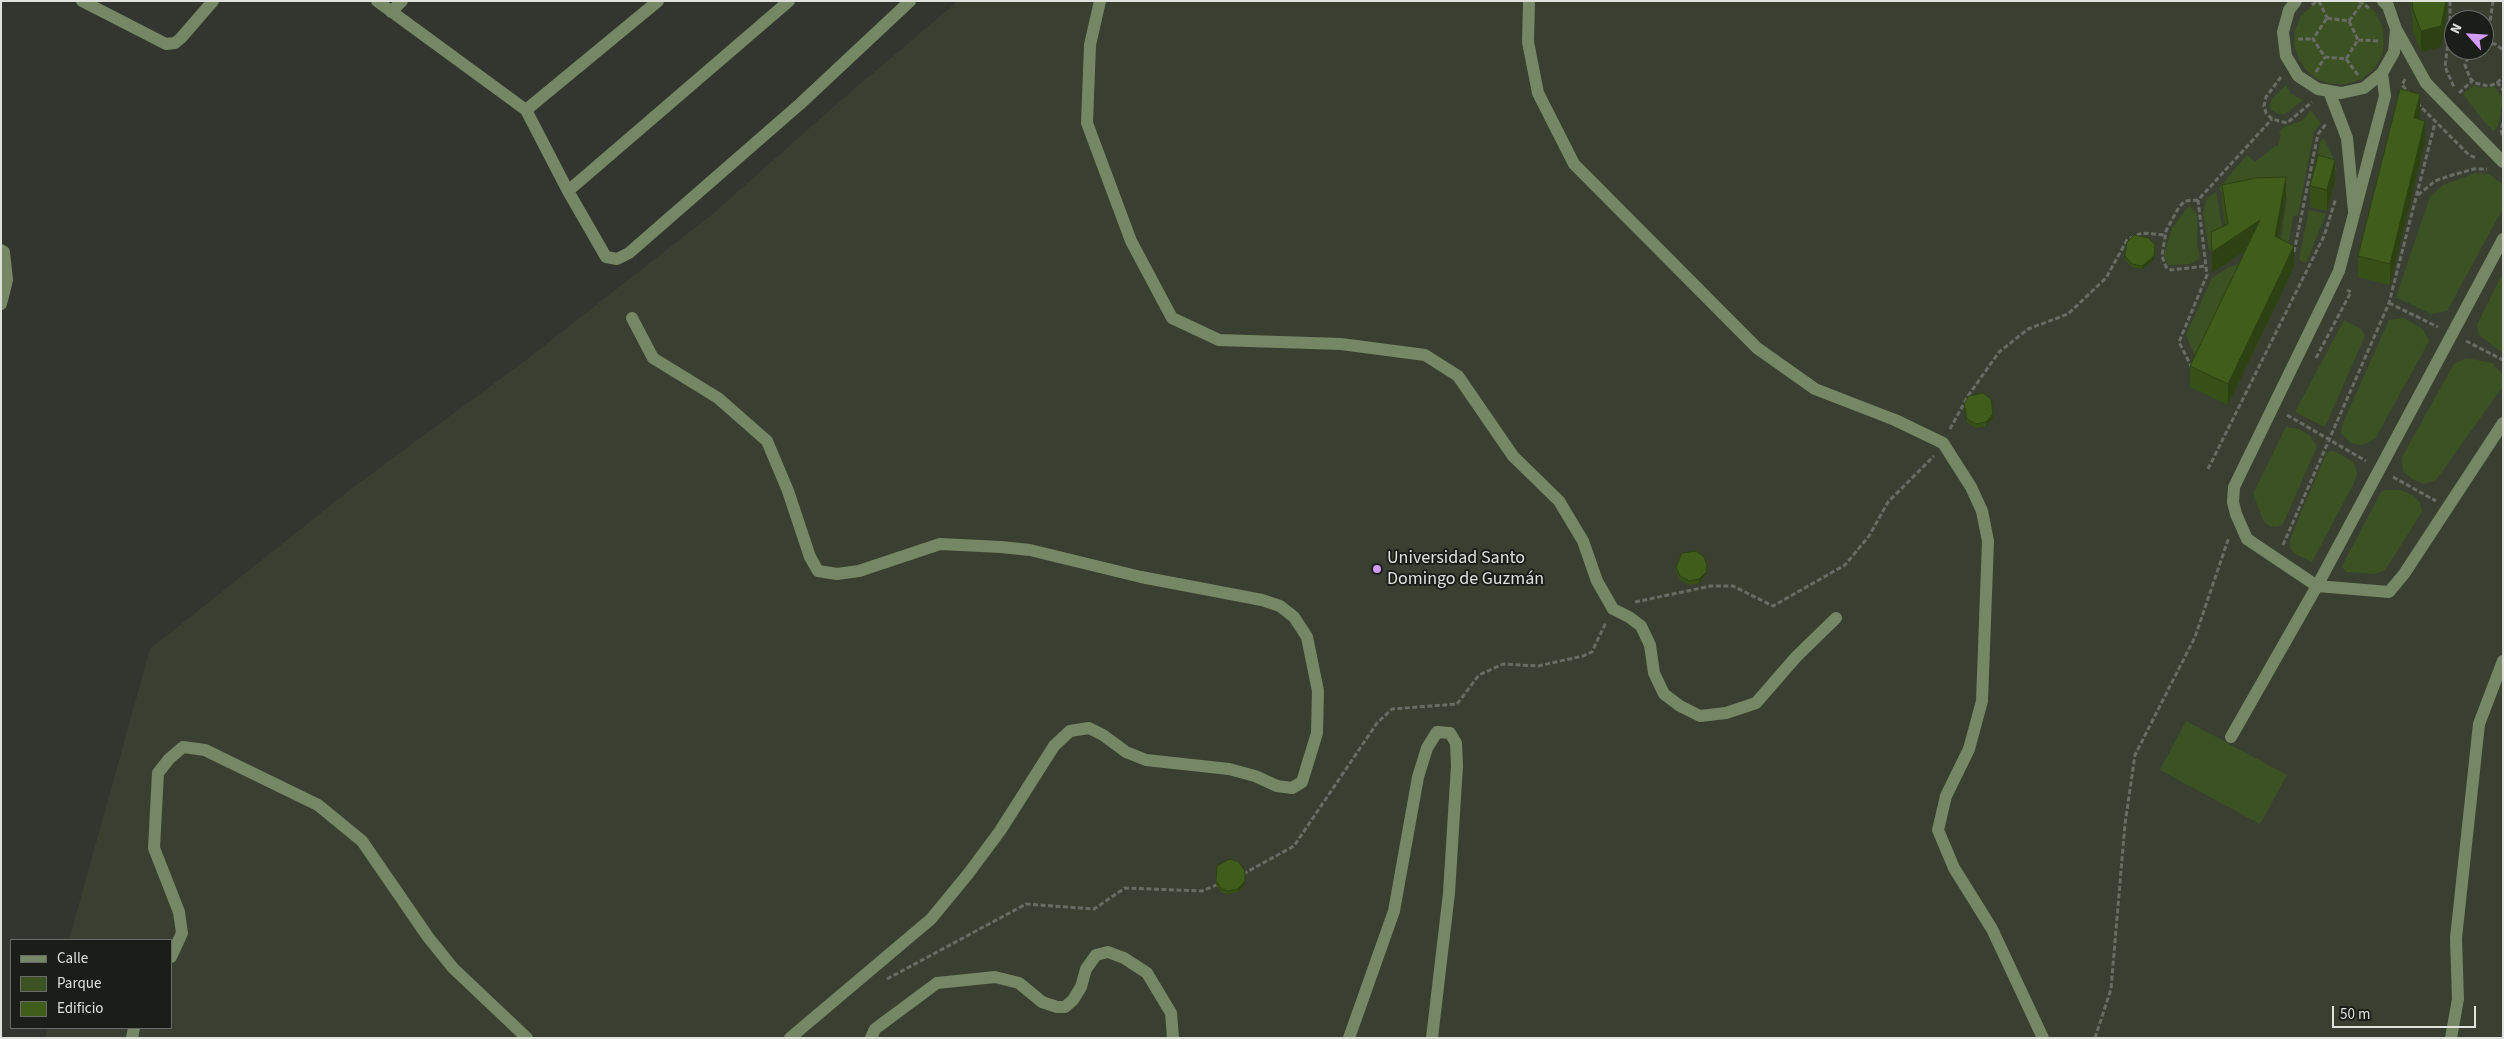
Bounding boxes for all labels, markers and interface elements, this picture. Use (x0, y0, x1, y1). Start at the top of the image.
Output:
north arrow (2444, 10, 2494, 60)
text: N (2445, 20, 2467, 37)
place label: Universidad Santo Domingo de Guzmán (1387, 548, 1544, 590)
marker: Universidad Santo Domingo de Guzmán (1371, 563, 1383, 575)
legend (10, 939, 172, 1029)
text: Calle (57, 948, 88, 969)
text: Parque (57, 973, 101, 994)
scale bar (2334, 996, 2478, 1028)
text: Edificio (57, 998, 104, 1019)
text: 50 m (2340, 1004, 2370, 1025)

